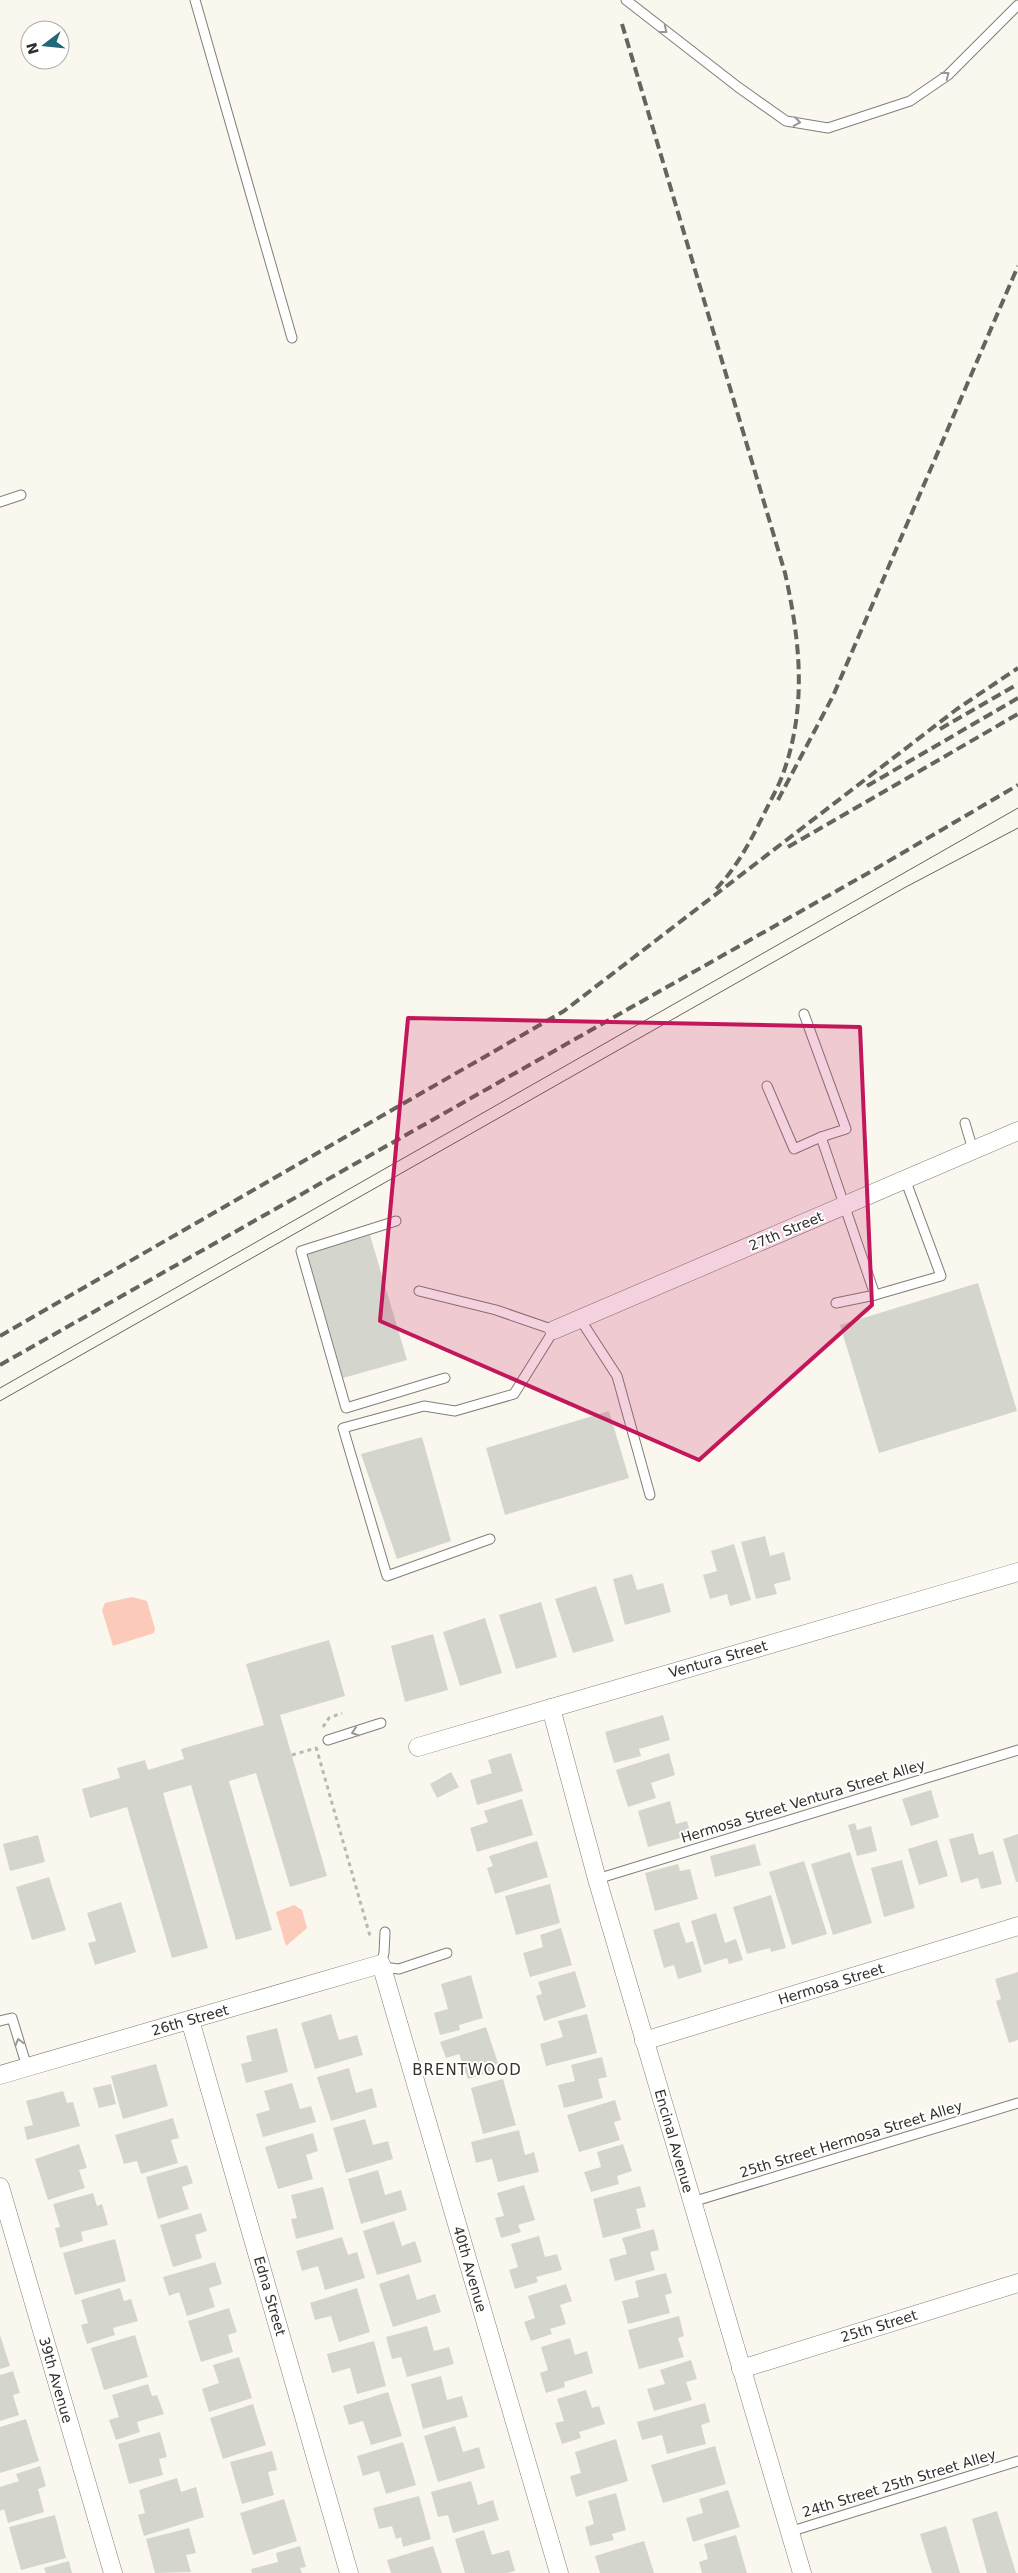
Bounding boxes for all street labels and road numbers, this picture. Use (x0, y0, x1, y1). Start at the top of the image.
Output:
street label: 27th Street (746, 1208, 826, 1254)
street label: Ventura Street (667, 1637, 770, 1681)
street label: Hermosa Street Ventura Street Alley (679, 1756, 927, 1846)
street label: Hermosa Street (776, 1960, 886, 2008)
street label: 26th Street (150, 2001, 231, 2039)
street label: Encinal Avenue (652, 2087, 696, 2195)
street label: 25th Street Hermosa Street Alley (738, 2097, 964, 2181)
street label: 40th Avenue (450, 2224, 490, 2314)
street label: Edna Street (251, 2254, 289, 2338)
street label: 25th Street (839, 2307, 920, 2345)
street label: 39th Avenue (36, 2335, 76, 2425)
street label: 24th Street 25th Street Alley (800, 2446, 998, 2520)

